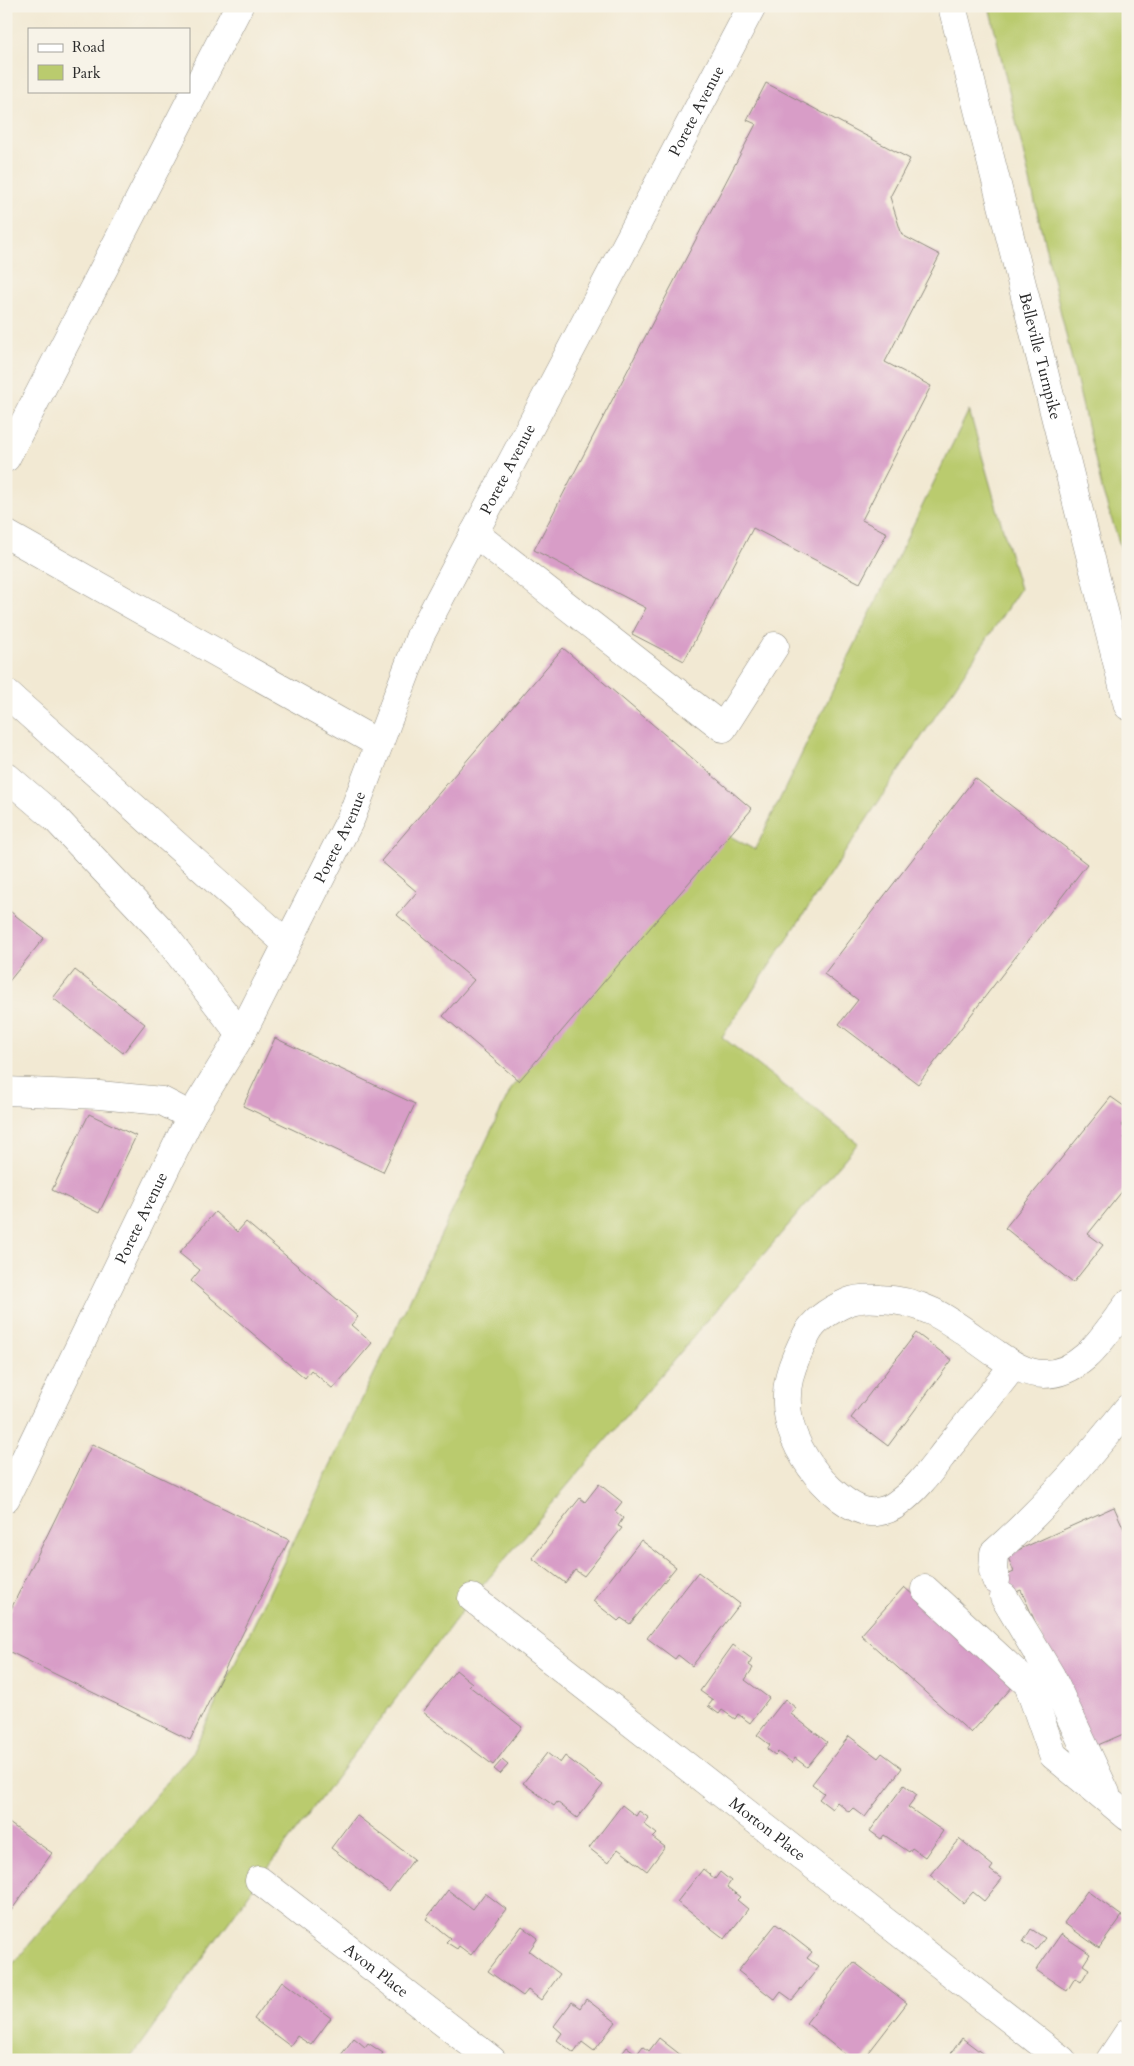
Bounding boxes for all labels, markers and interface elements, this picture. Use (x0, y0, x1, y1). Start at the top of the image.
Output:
legend (28, 28, 190, 92)
text: Road (72, 37, 105, 57)
street label: Porete Avenue (664, 62, 730, 160)
text: Park (72, 63, 101, 83)
street label: Belleville Turnpike (1013, 290, 1067, 422)
street label: Porete Avenue (475, 420, 541, 519)
street label: Porete Avenue (309, 788, 371, 887)
street label: Porete Avenue (110, 1168, 173, 1268)
street label: Morton Place (724, 1792, 810, 1866)
street label: Avon Place (339, 1938, 413, 2003)

